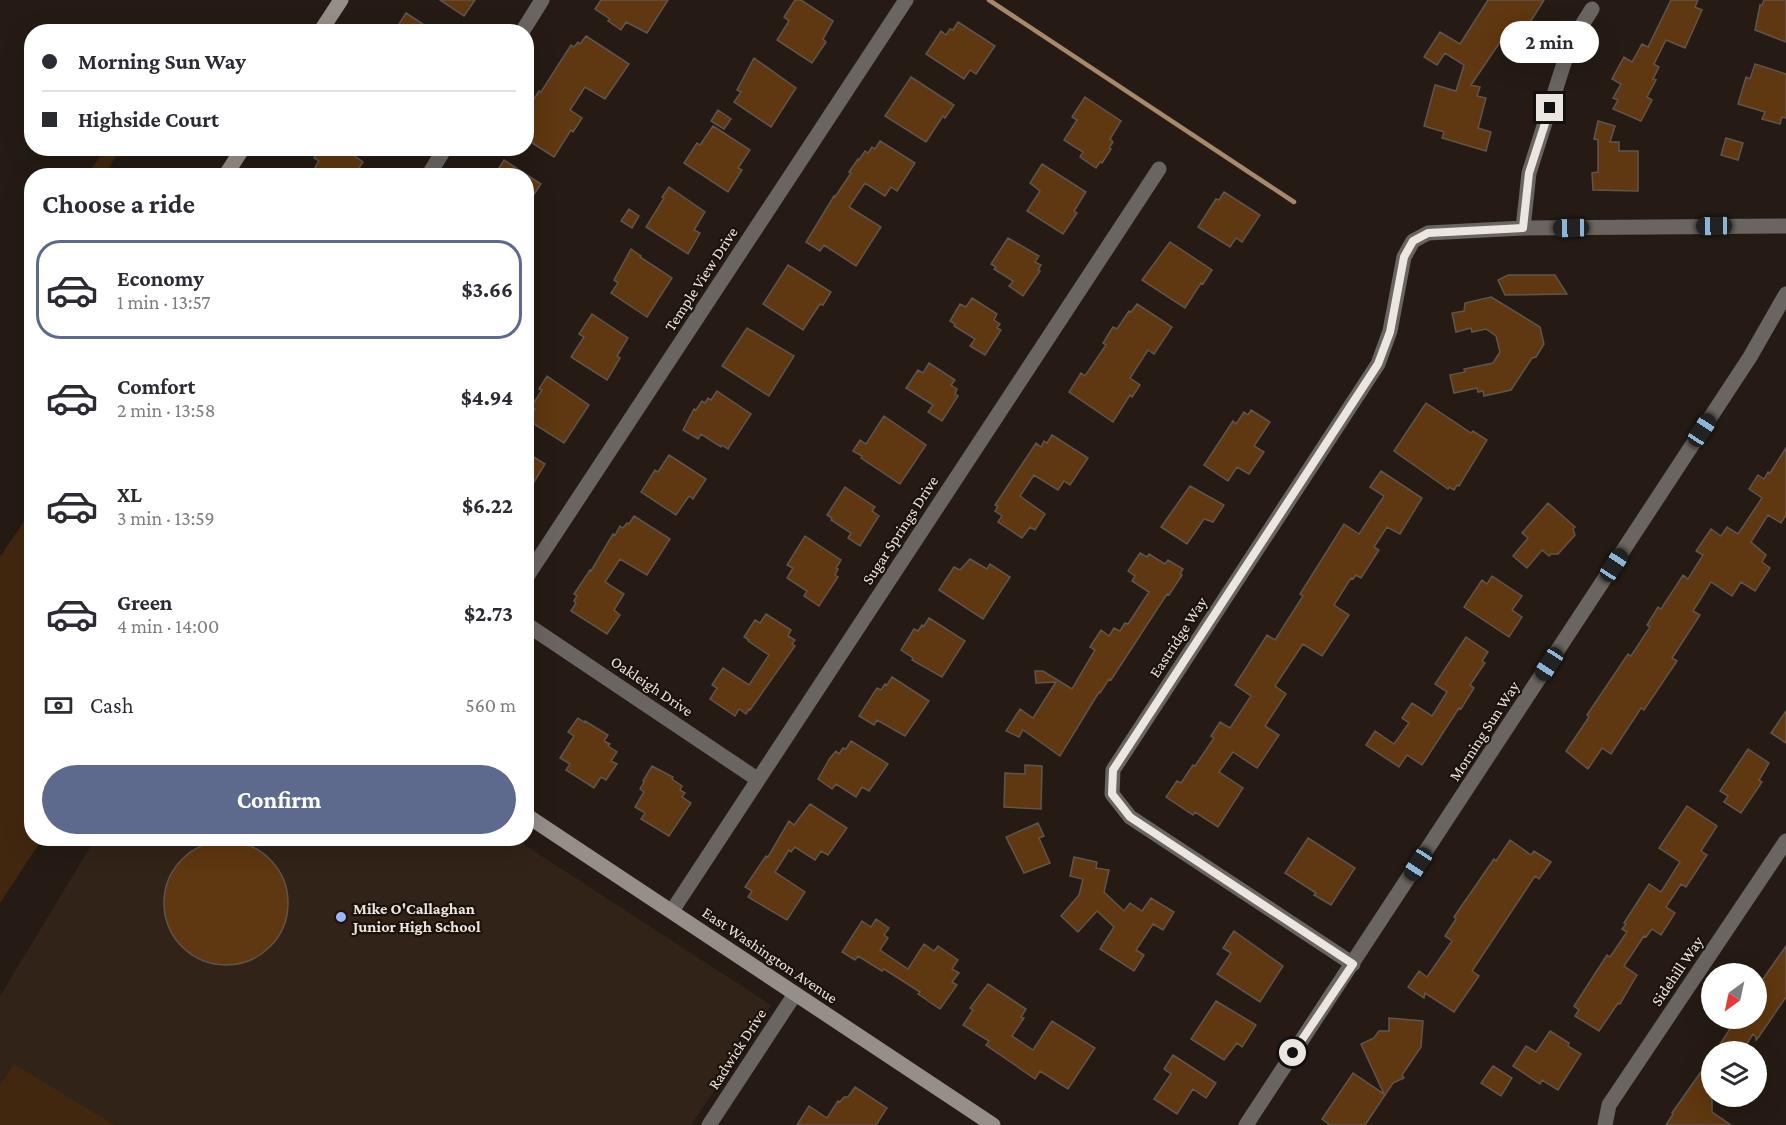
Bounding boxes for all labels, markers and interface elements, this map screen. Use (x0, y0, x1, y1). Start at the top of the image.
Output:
callout: 2 min (1500, 21, 1600, 63)
text: 2 min (1525, 31, 1574, 53)
text: Morning Sun Way (78, 49, 246, 74)
route end (1536, 94, 1563, 121)
text: Highside Court (78, 107, 219, 132)
text: Choose a ride (42, 189, 195, 219)
car (1696, 217, 1732, 235)
car (1553, 219, 1589, 237)
street label: Temple View Drive (661, 224, 742, 335)
icon: car (45, 263, 99, 317)
text: Economy (117, 266, 204, 291)
text: $3.66 (461, 277, 513, 302)
text: 1 min · 13:57 (117, 291, 211, 313)
icon: car (45, 371, 99, 425)
text: Comfort (117, 374, 195, 399)
text: $4.94 (461, 385, 513, 410)
text: 2 min · 13:58 (117, 399, 216, 421)
car (1685, 410, 1719, 450)
street label: Sugar Springs Drive (859, 473, 942, 588)
icon: car (45, 479, 99, 533)
text: XL (117, 482, 142, 507)
text: $6.22 (462, 493, 513, 518)
text: 3 min · 13:59 (117, 507, 215, 529)
car (1597, 545, 1631, 585)
icon: car (45, 587, 99, 641)
text: Green (117, 590, 173, 615)
street label: Eastridge Way (1146, 593, 1211, 681)
text: $2.73 (464, 601, 513, 626)
text: 4 min · 14:00 (117, 615, 219, 637)
car (1532, 644, 1566, 684)
street label: Oakleigh Drive (607, 652, 696, 721)
street label: Morning Sun Way (1445, 678, 1524, 785)
icon: cash (42, 689, 75, 722)
text: Cash (90, 693, 134, 718)
text: 560 m (465, 694, 516, 716)
button: Confirm (42, 765, 516, 834)
car (1401, 844, 1435, 884)
place label: Mike O'Callaghan Junior High School (351, 900, 481, 935)
street label: East Washington Avenue (699, 903, 841, 1007)
marker: Mike O'Callaghan Junior High School (334, 910, 348, 924)
street label: Sidehill Way (1648, 933, 1708, 1009)
north arrow (1701, 963, 1767, 1029)
map controls (1701, 963, 1767, 1107)
street label: Radwick Drive (705, 1006, 769, 1092)
route start (1279, 1039, 1306, 1066)
button: layers (1701, 1041, 1767, 1107)

